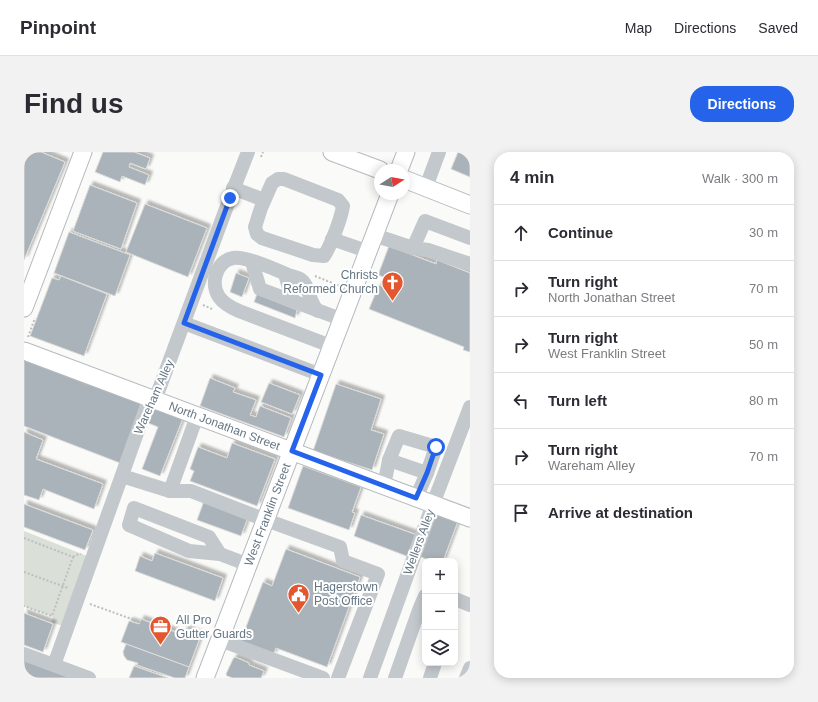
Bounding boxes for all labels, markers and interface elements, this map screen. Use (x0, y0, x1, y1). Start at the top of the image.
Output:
text: Pinpoint (20, 17, 96, 38)
text: Map (625, 20, 652, 36)
text: Directions (674, 20, 736, 36)
text: Saved (758, 20, 798, 36)
button: Directions (690, 86, 794, 122)
text: Find us (24, 88, 124, 119)
north arrow (374, 164, 410, 200)
text: 4 min (510, 168, 554, 187)
text: Walk · 300 m (702, 171, 778, 186)
route end (221, 189, 239, 207)
icon: ahead (510, 222, 532, 244)
text: Continue (548, 224, 613, 241)
text: 30 m (749, 225, 778, 240)
place label: Christs Reformed Church (283, 268, 378, 296)
church icon: Christs Reformed Church (380, 269, 406, 302)
text: Turn right (548, 273, 618, 290)
icon: right (510, 278, 532, 300)
text: 70 m (749, 281, 778, 296)
text: North Jonathan Street (548, 290, 675, 305)
text: Turn right (548, 329, 618, 346)
icon: right (510, 334, 532, 356)
text: 50 m (749, 337, 778, 352)
text: West Franklin Street (548, 346, 666, 361)
street label: Wareham Alley (131, 357, 177, 437)
icon: left (510, 390, 532, 412)
text: Turn left (548, 392, 607, 409)
text: 80 m (749, 393, 778, 408)
street label: North Jonathan Street (167, 399, 283, 453)
route start (427, 438, 445, 456)
text: Turn right (548, 441, 618, 458)
icon: right (510, 446, 532, 468)
text: 70 m (749, 449, 778, 464)
text: Wareham Alley (548, 458, 635, 473)
street label: West Franklin Street (242, 461, 294, 568)
icon: arrive (510, 502, 532, 524)
text: Arrive at destination (548, 504, 693, 521)
street label: Wellers Alley (401, 507, 437, 577)
map controls (422, 558, 458, 666)
button: + (422, 558, 458, 594)
place label: Hagerstown Post Office (314, 580, 378, 608)
public building icon: Hagerstown Post Office (286, 581, 312, 614)
button: − (422, 594, 458, 630)
place label: All Pro Gutter Guards (176, 613, 252, 641)
office icon: All Pro Gutter Guards (147, 614, 173, 647)
button: layers (422, 630, 458, 666)

